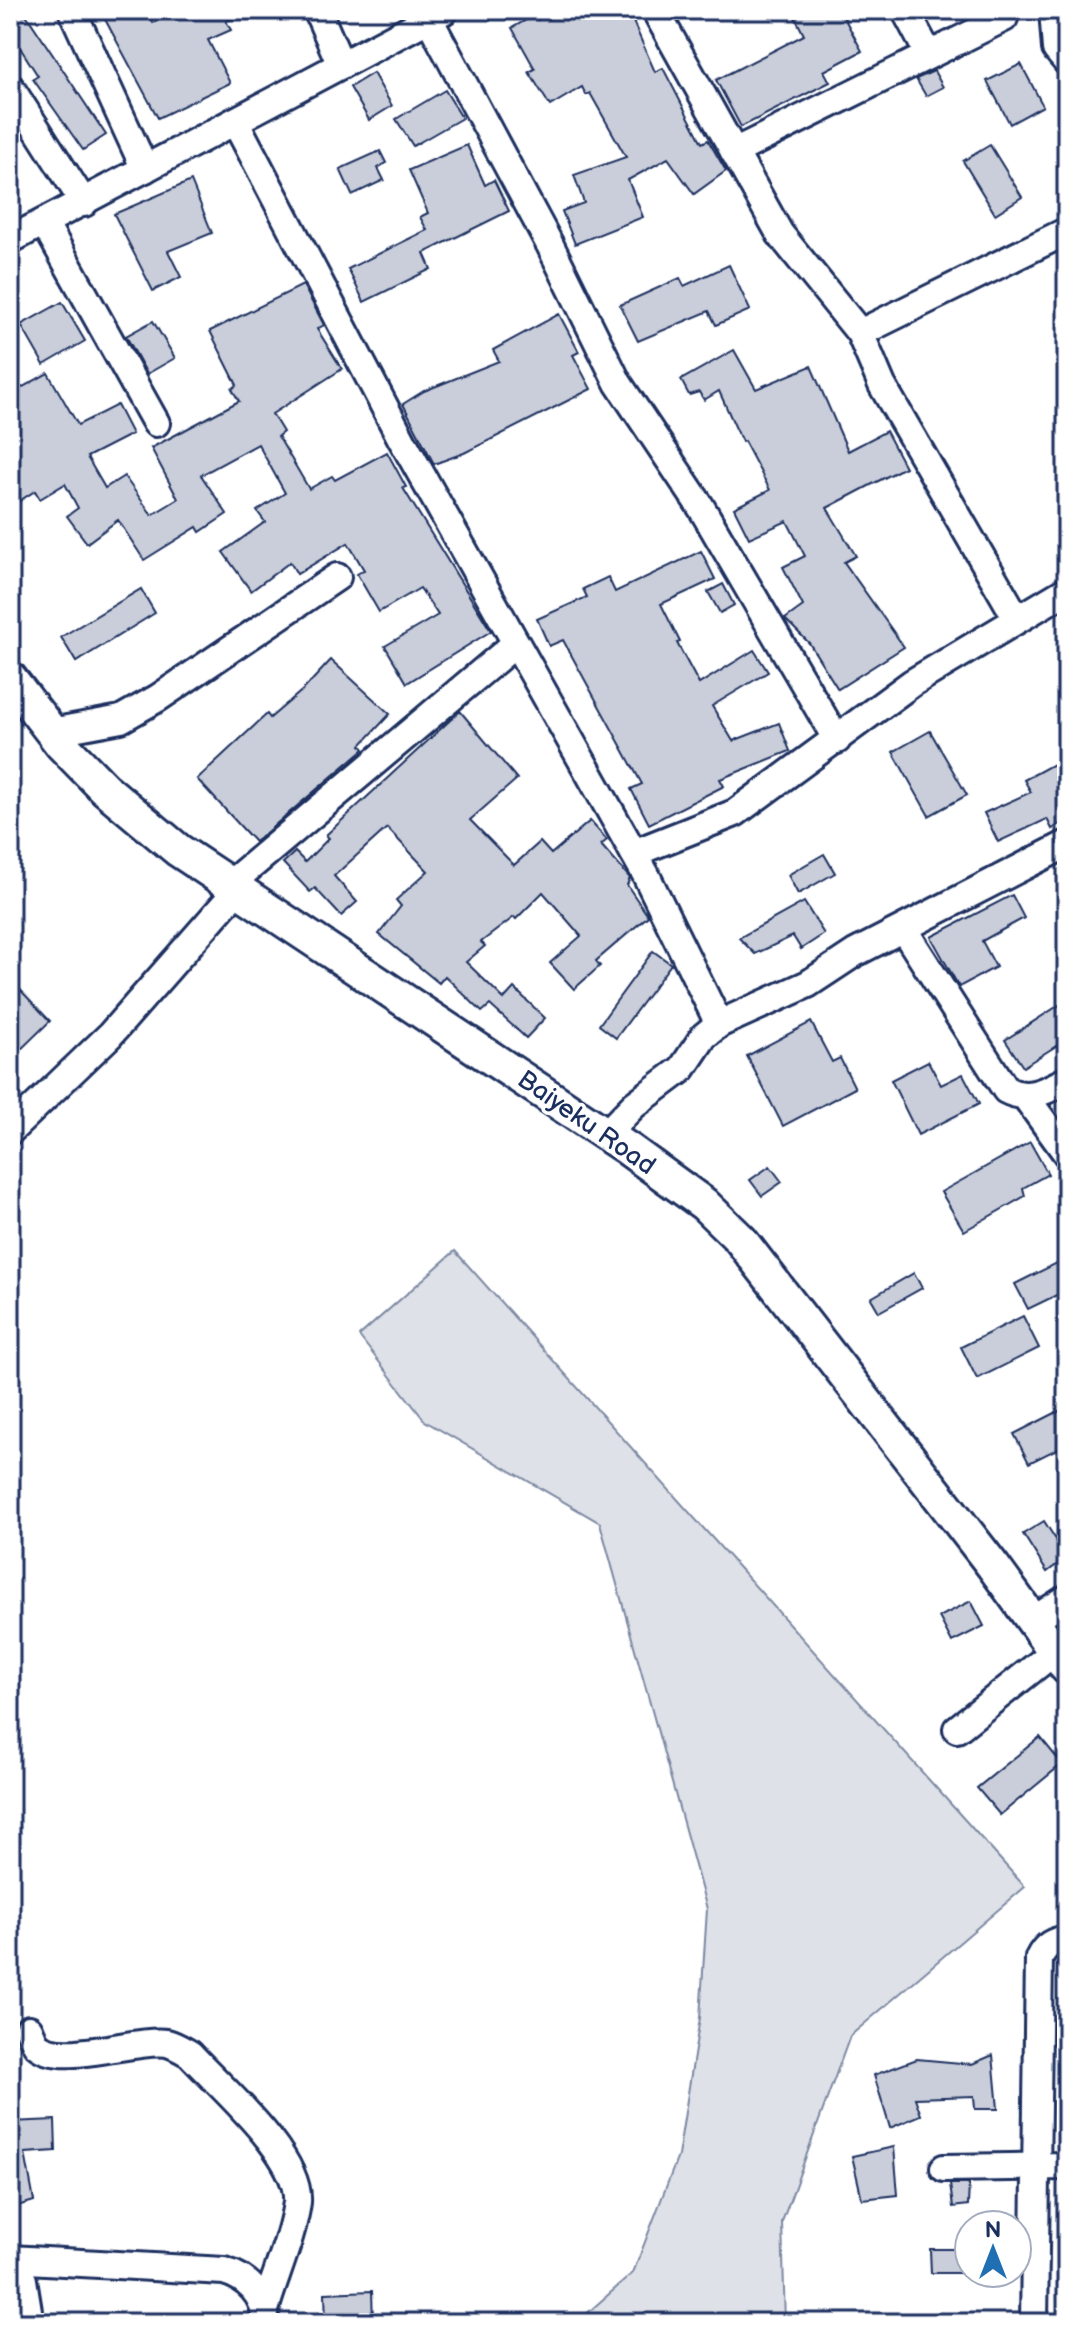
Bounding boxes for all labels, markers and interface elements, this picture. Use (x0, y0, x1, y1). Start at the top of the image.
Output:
street label: Baiyeku Road (511, 1064, 661, 1182)
north arrow (953, 2209, 1033, 2289)
text: N (985, 2217, 1001, 2244)

